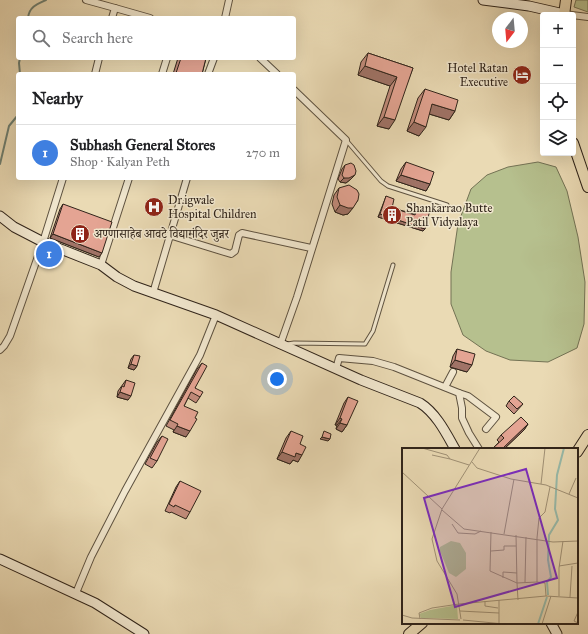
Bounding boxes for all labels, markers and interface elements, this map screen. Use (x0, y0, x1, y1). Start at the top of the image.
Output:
north arrow (492, 12, 528, 48)
map controls (540, 12, 576, 156)
button: + (540, 12, 576, 48)
search box (16, 16, 296, 60)
icon: search (30, 27, 52, 49)
text: Search here (62, 29, 133, 47)
button: − (540, 48, 576, 84)
place label: Hotel Ratan Executive (447, 61, 508, 89)
hotel icon: Hotel Ratan Executive (511, 64, 533, 86)
button: locate (540, 84, 576, 120)
text: Nearby (32, 88, 83, 109)
button: layers (540, 120, 576, 156)
text: Subhash General Stores (70, 136, 215, 154)
text: 1 (42, 145, 48, 161)
text: 270 m (246, 145, 280, 161)
text: Shop · Kalyan Peth (70, 154, 170, 170)
place label: Dr.igwale Hospital Children (168, 193, 257, 221)
hospital icon: Dr.igwale Hospital Children (143, 196, 165, 218)
place label: Shankarrao Butte Patil Vidyalaya (406, 201, 492, 229)
building icon: Shankarrao Butte Patil Vidyalaya (381, 204, 403, 226)
building icon: अण्णासाहेब आवटे विद्यामंदिर जुन्नर (69, 223, 91, 245)
place label: अण्णासाहेब आवटे विद्यामंदिर जुन्नर (94, 226, 230, 242)
pin: 1 (36, 239, 62, 269)
your location (267, 369, 287, 389)
inset map (402, 448, 578, 624)

